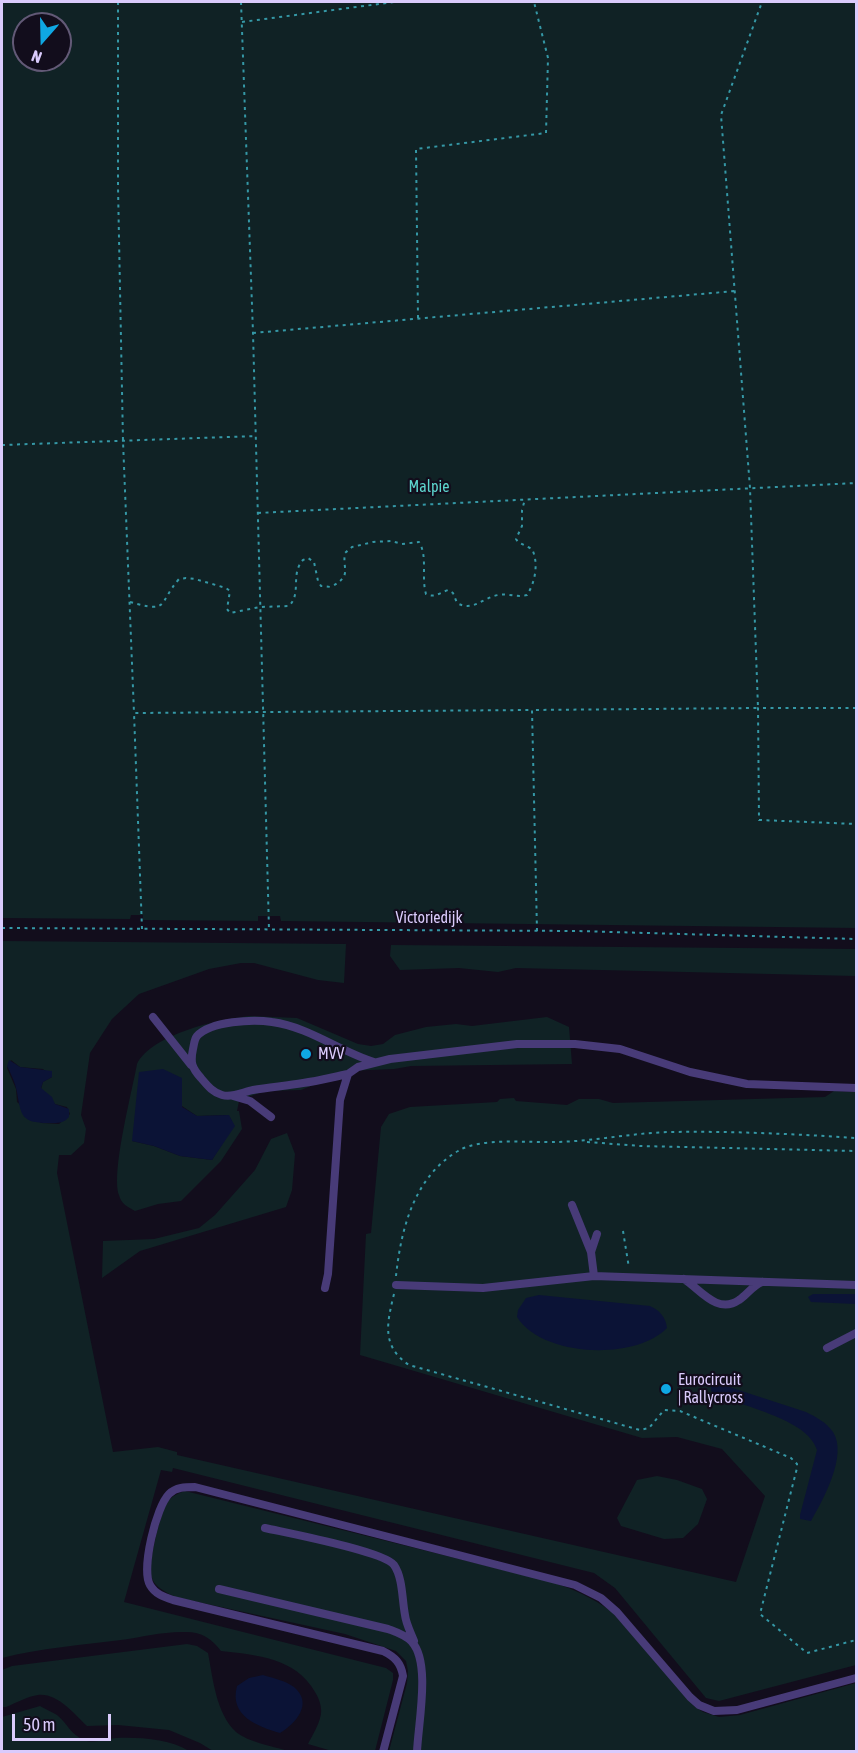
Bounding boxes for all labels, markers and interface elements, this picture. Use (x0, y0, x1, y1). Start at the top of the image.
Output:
north arrow (12, 12, 72, 72)
text: N (29, 47, 44, 67)
park label: Malpie (409, 477, 449, 497)
street label: Victoriedijk (396, 908, 462, 928)
place label: MVV (318, 1044, 344, 1064)
marker: MVV (299, 1047, 313, 1061)
place label: Eurocircuit | Rallycross (678, 1370, 743, 1408)
marker: Eurocircuit | Rallycross (659, 1382, 673, 1396)
scale bar (15, 1702, 114, 1740)
text: 50 m (23, 1714, 55, 1735)

